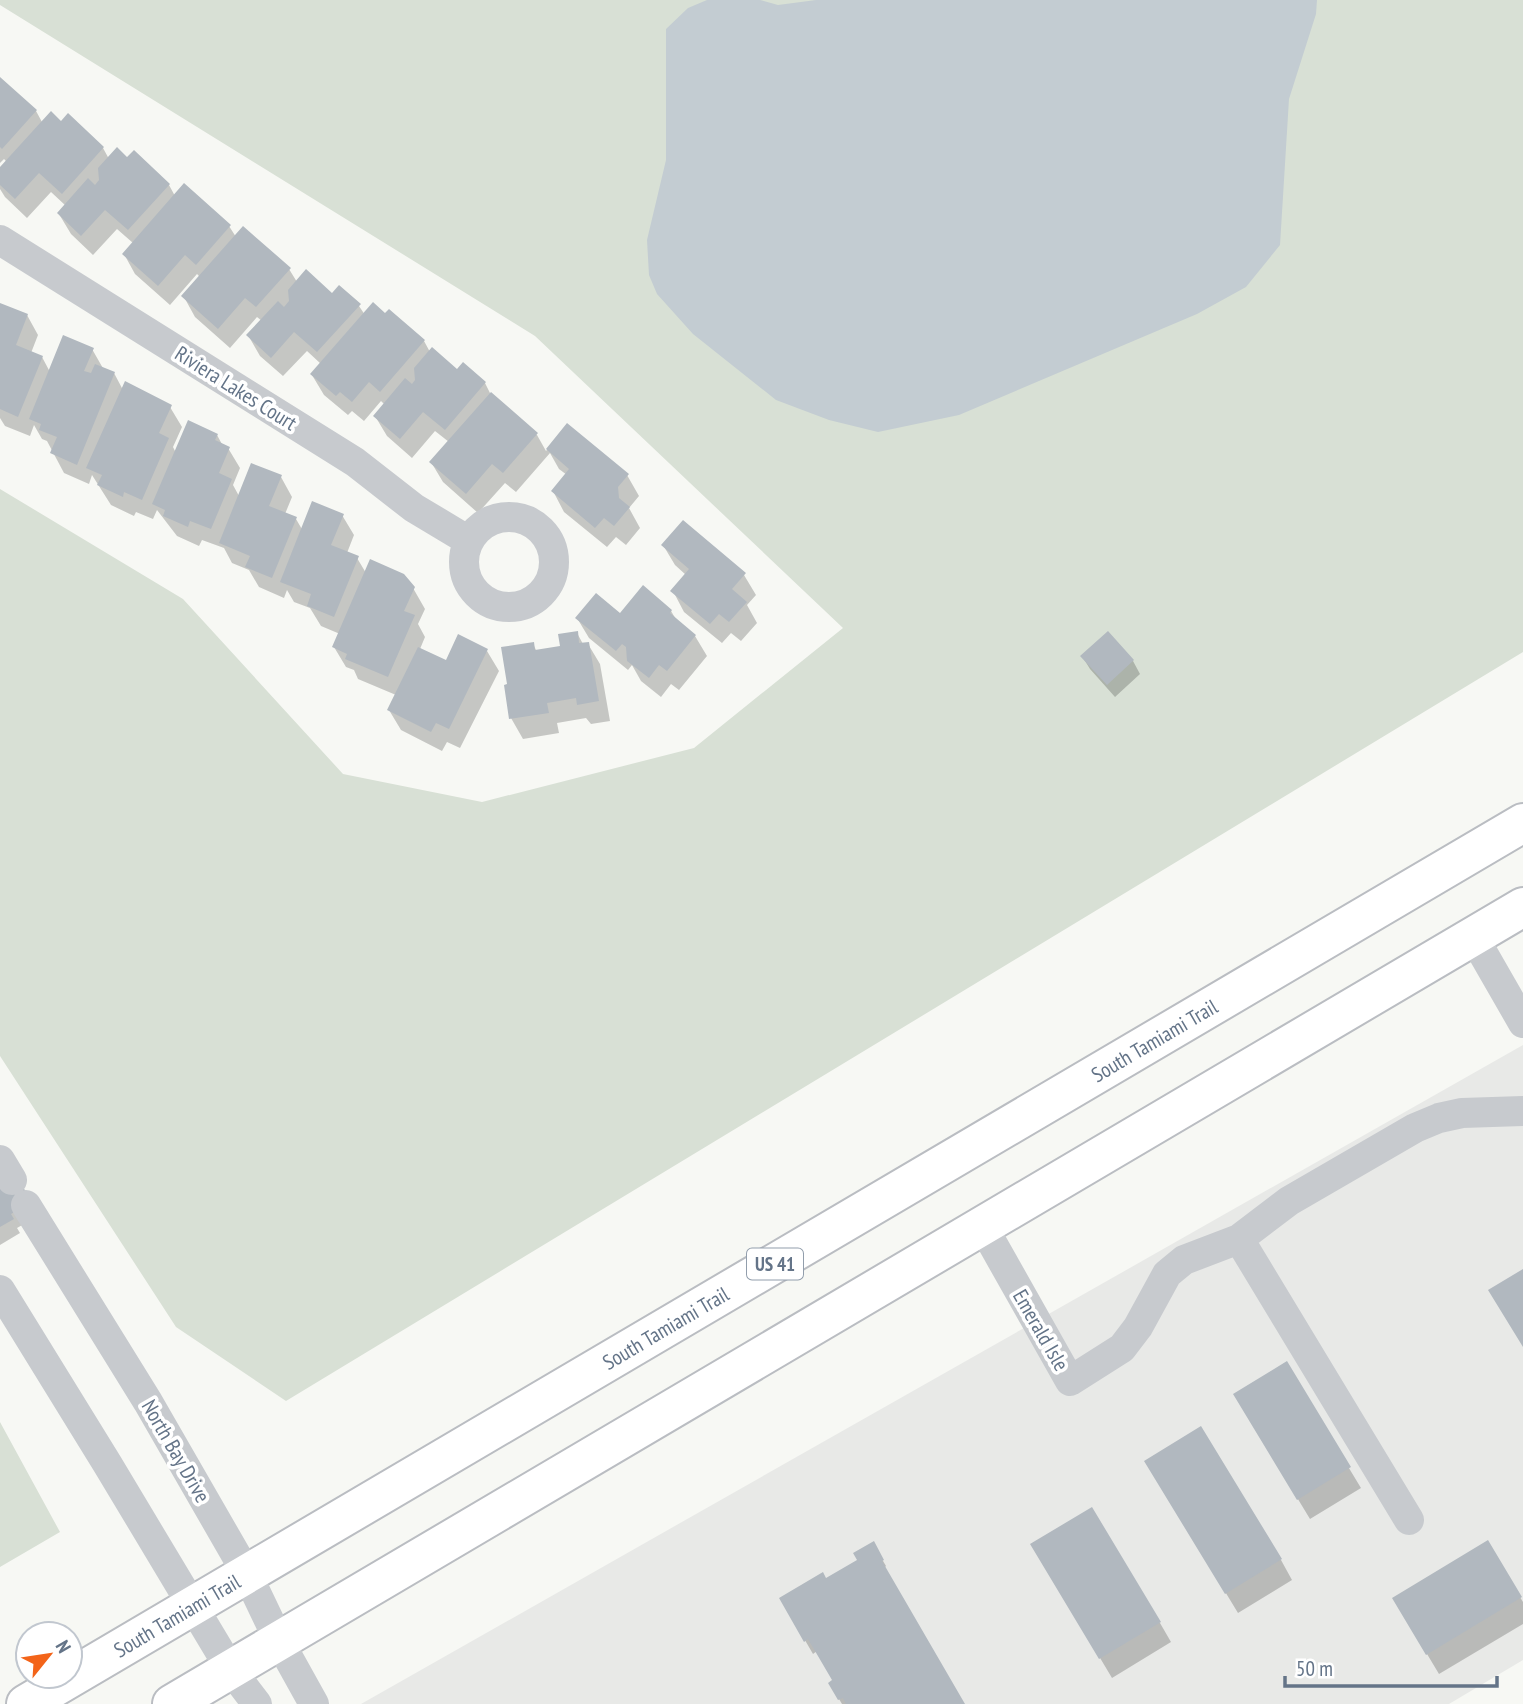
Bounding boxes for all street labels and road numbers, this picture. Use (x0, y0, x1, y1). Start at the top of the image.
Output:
street label: Riviera Lakes Court (170, 340, 302, 436)
street label: South Tamiami Trail (1086, 992, 1222, 1088)
road number: US 41 (747, 1248, 803, 1280)
street label: South Tamiami Trail (597, 1280, 734, 1375)
street label: Emerald Isle (1007, 1284, 1075, 1376)
street label: North Bay Drive (136, 1395, 216, 1507)
street label: South Tamiami Trail (109, 1567, 245, 1663)

